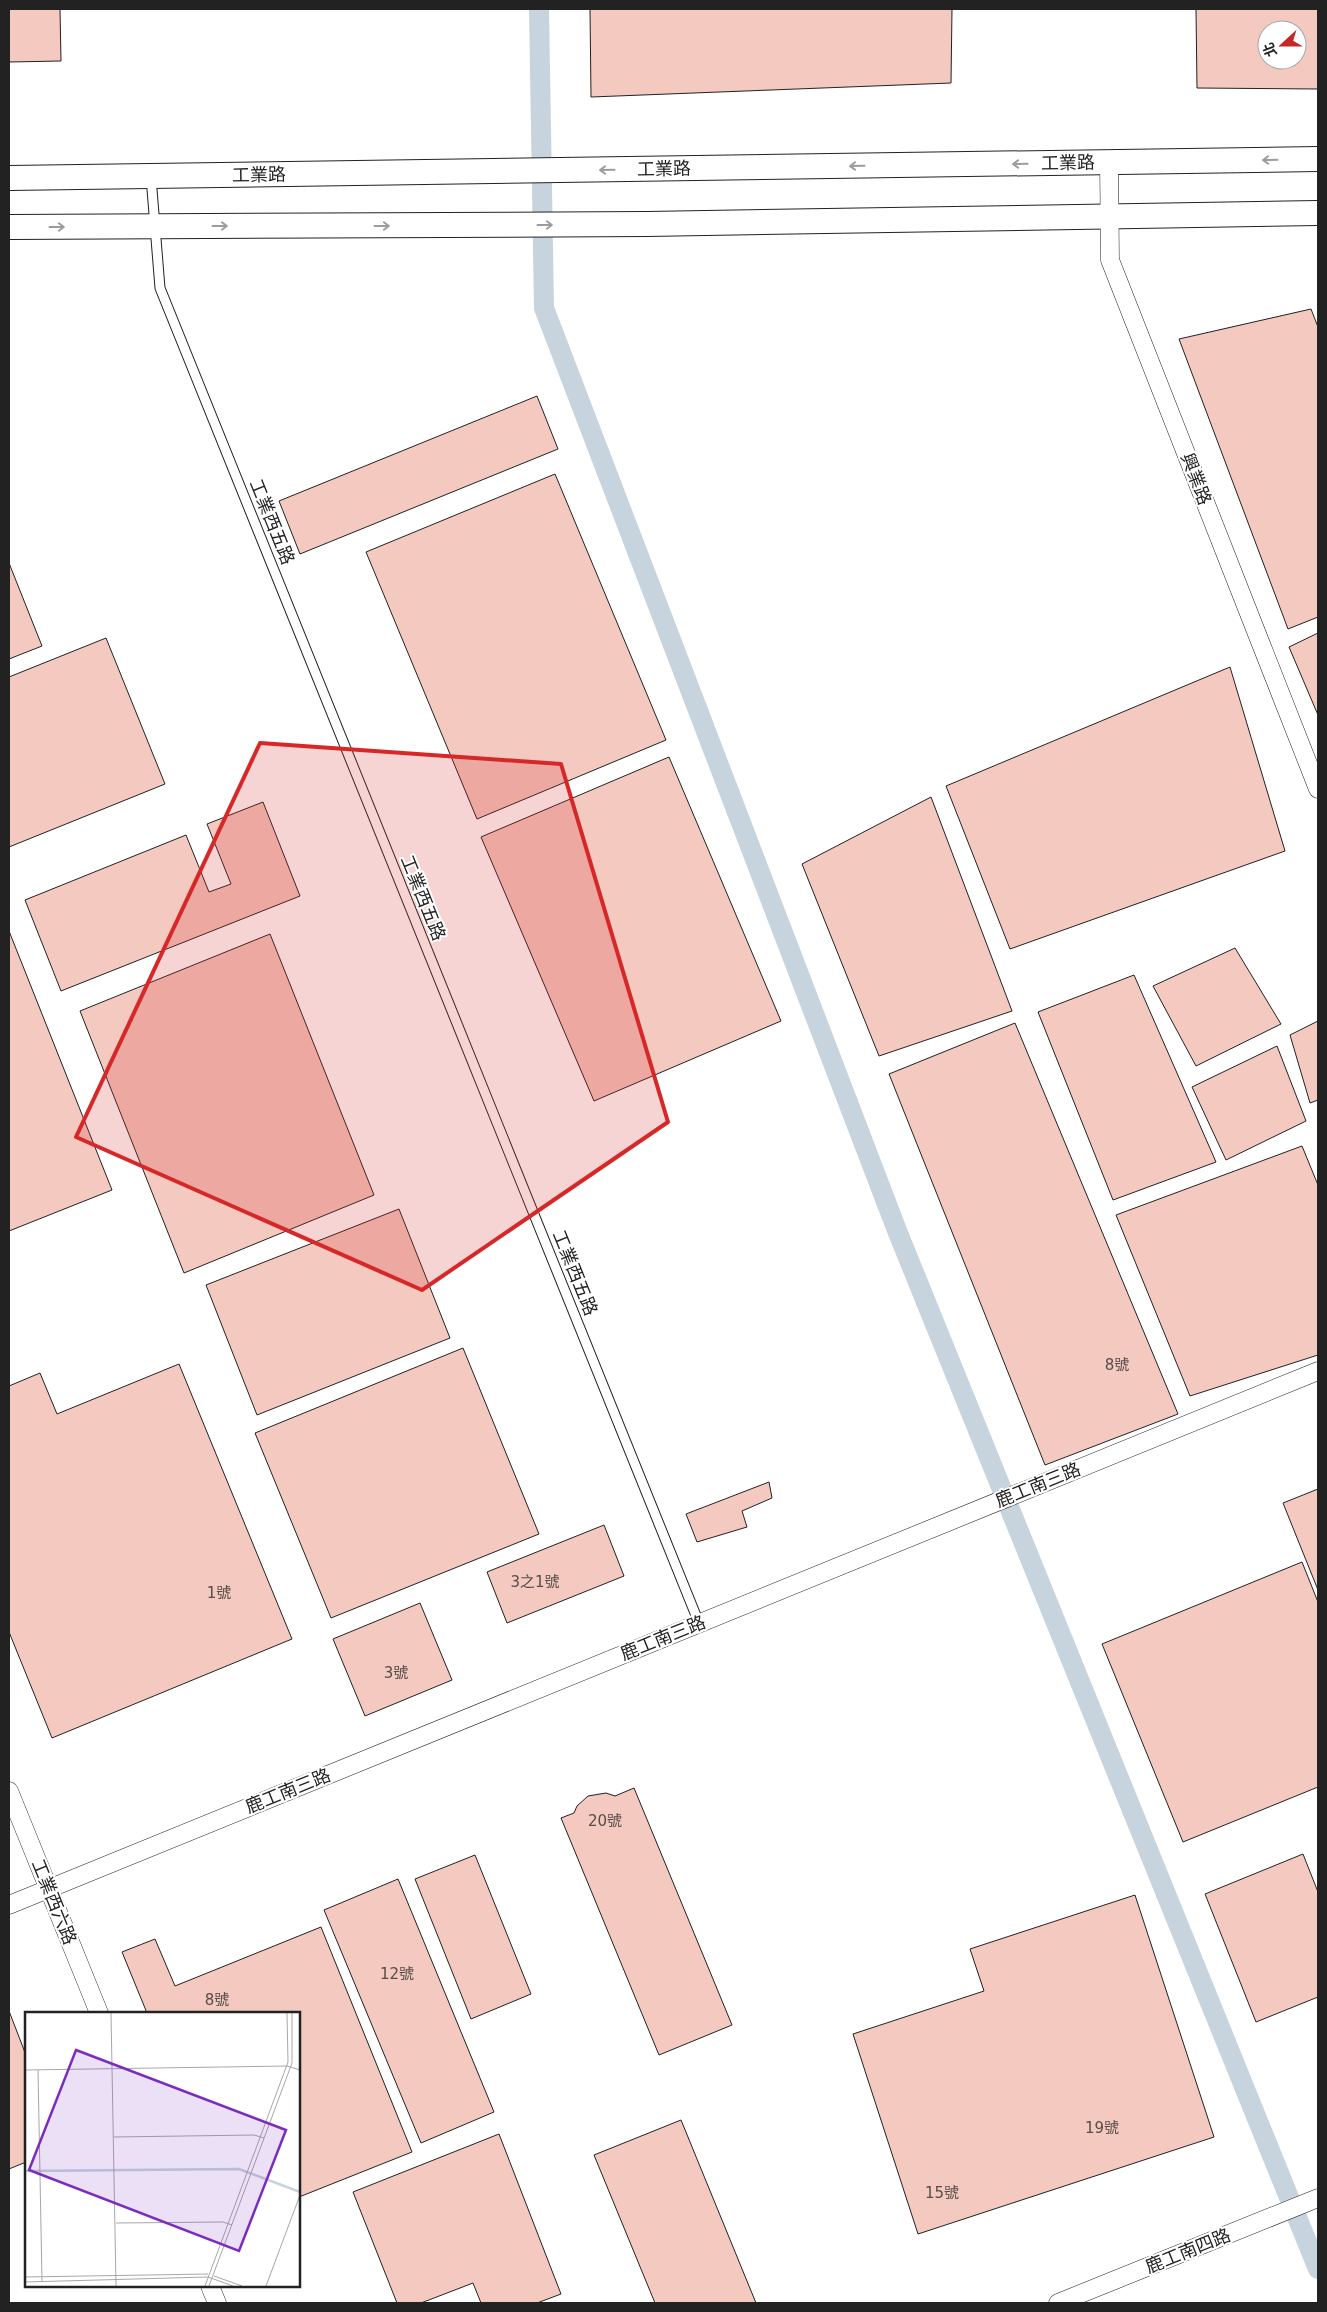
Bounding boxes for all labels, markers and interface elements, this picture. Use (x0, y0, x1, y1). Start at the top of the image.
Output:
north arrow (1257, 20, 1307, 70)
text: 北 (1260, 40, 1280, 59)
street label: 工業路 (1041, 152, 1095, 173)
one-way arrow (1262, 155, 1278, 165)
street label: 工業路 (637, 158, 691, 179)
one-way arrow (1012, 159, 1028, 169)
one-way arrow (849, 161, 866, 171)
street label: 工業路 (232, 164, 286, 185)
one-way arrow (599, 165, 616, 175)
one-way arrow (536, 220, 553, 230)
one-way arrow (212, 221, 228, 231)
one-way arrow (374, 221, 390, 231)
one-way arrow (49, 222, 65, 232)
street label: 興業路 (1177, 450, 1216, 508)
street label: 工業西五路 (246, 476, 299, 567)
street label: 工業西五路 (397, 852, 450, 943)
street label: 工業西五路 (549, 1227, 602, 1318)
house number: 8號 (1105, 1356, 1129, 1374)
street label: 鹿工南三路 (992, 1458, 1083, 1511)
house number: 3之1號 (510, 1573, 560, 1591)
house number: 1號 (207, 1584, 231, 1602)
street label: 鹿工南三路 (617, 1611, 708, 1664)
house number: 3號 (384, 1664, 408, 1682)
street label: 鹿工南三路 (242, 1764, 333, 1817)
house number: 20號 (588, 1812, 622, 1830)
street label: 工業西六路 (28, 1856, 81, 1947)
house number: 12號 (380, 1965, 414, 1983)
house number: 8號 (205, 1991, 229, 2009)
inset map (25, 2012, 300, 2287)
house number: 19號 (1085, 2119, 1119, 2137)
house number: 15號 (925, 2184, 959, 2202)
street label: 鹿工南四路 (1142, 2224, 1233, 2277)

